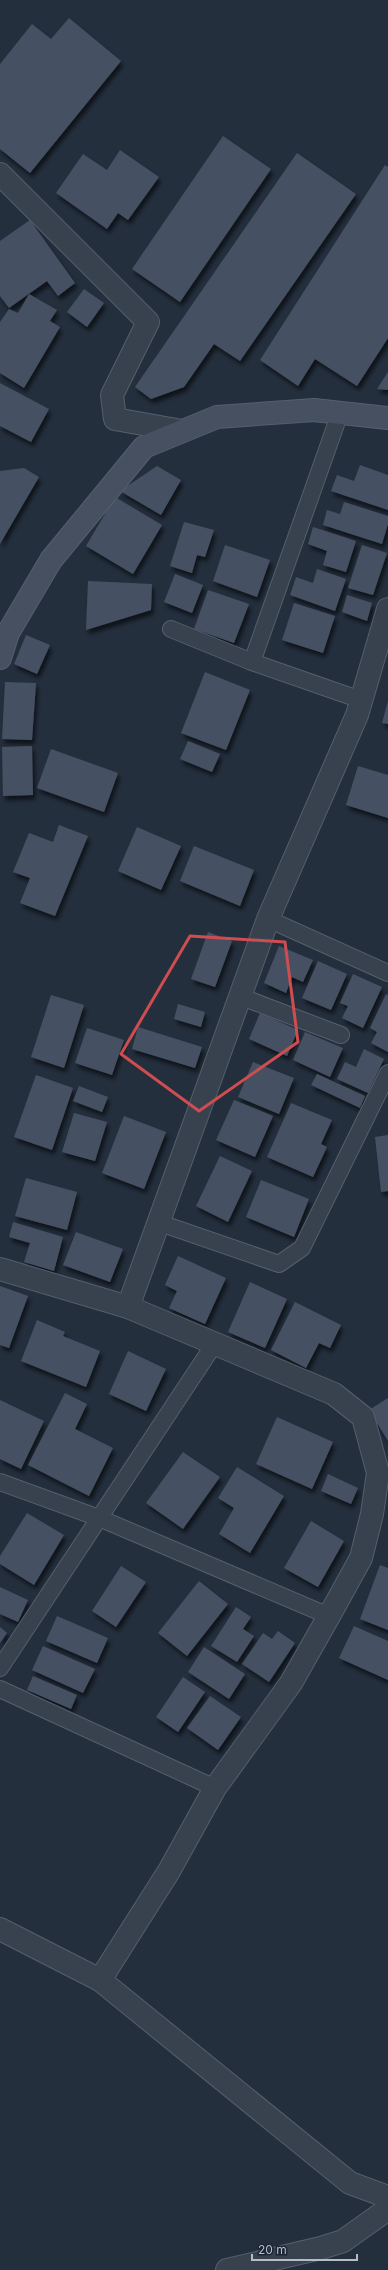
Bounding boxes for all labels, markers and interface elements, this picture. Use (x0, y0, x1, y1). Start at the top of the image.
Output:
scale bar (252, 2236, 357, 2262)
text: 20 m (258, 2242, 287, 2257)

